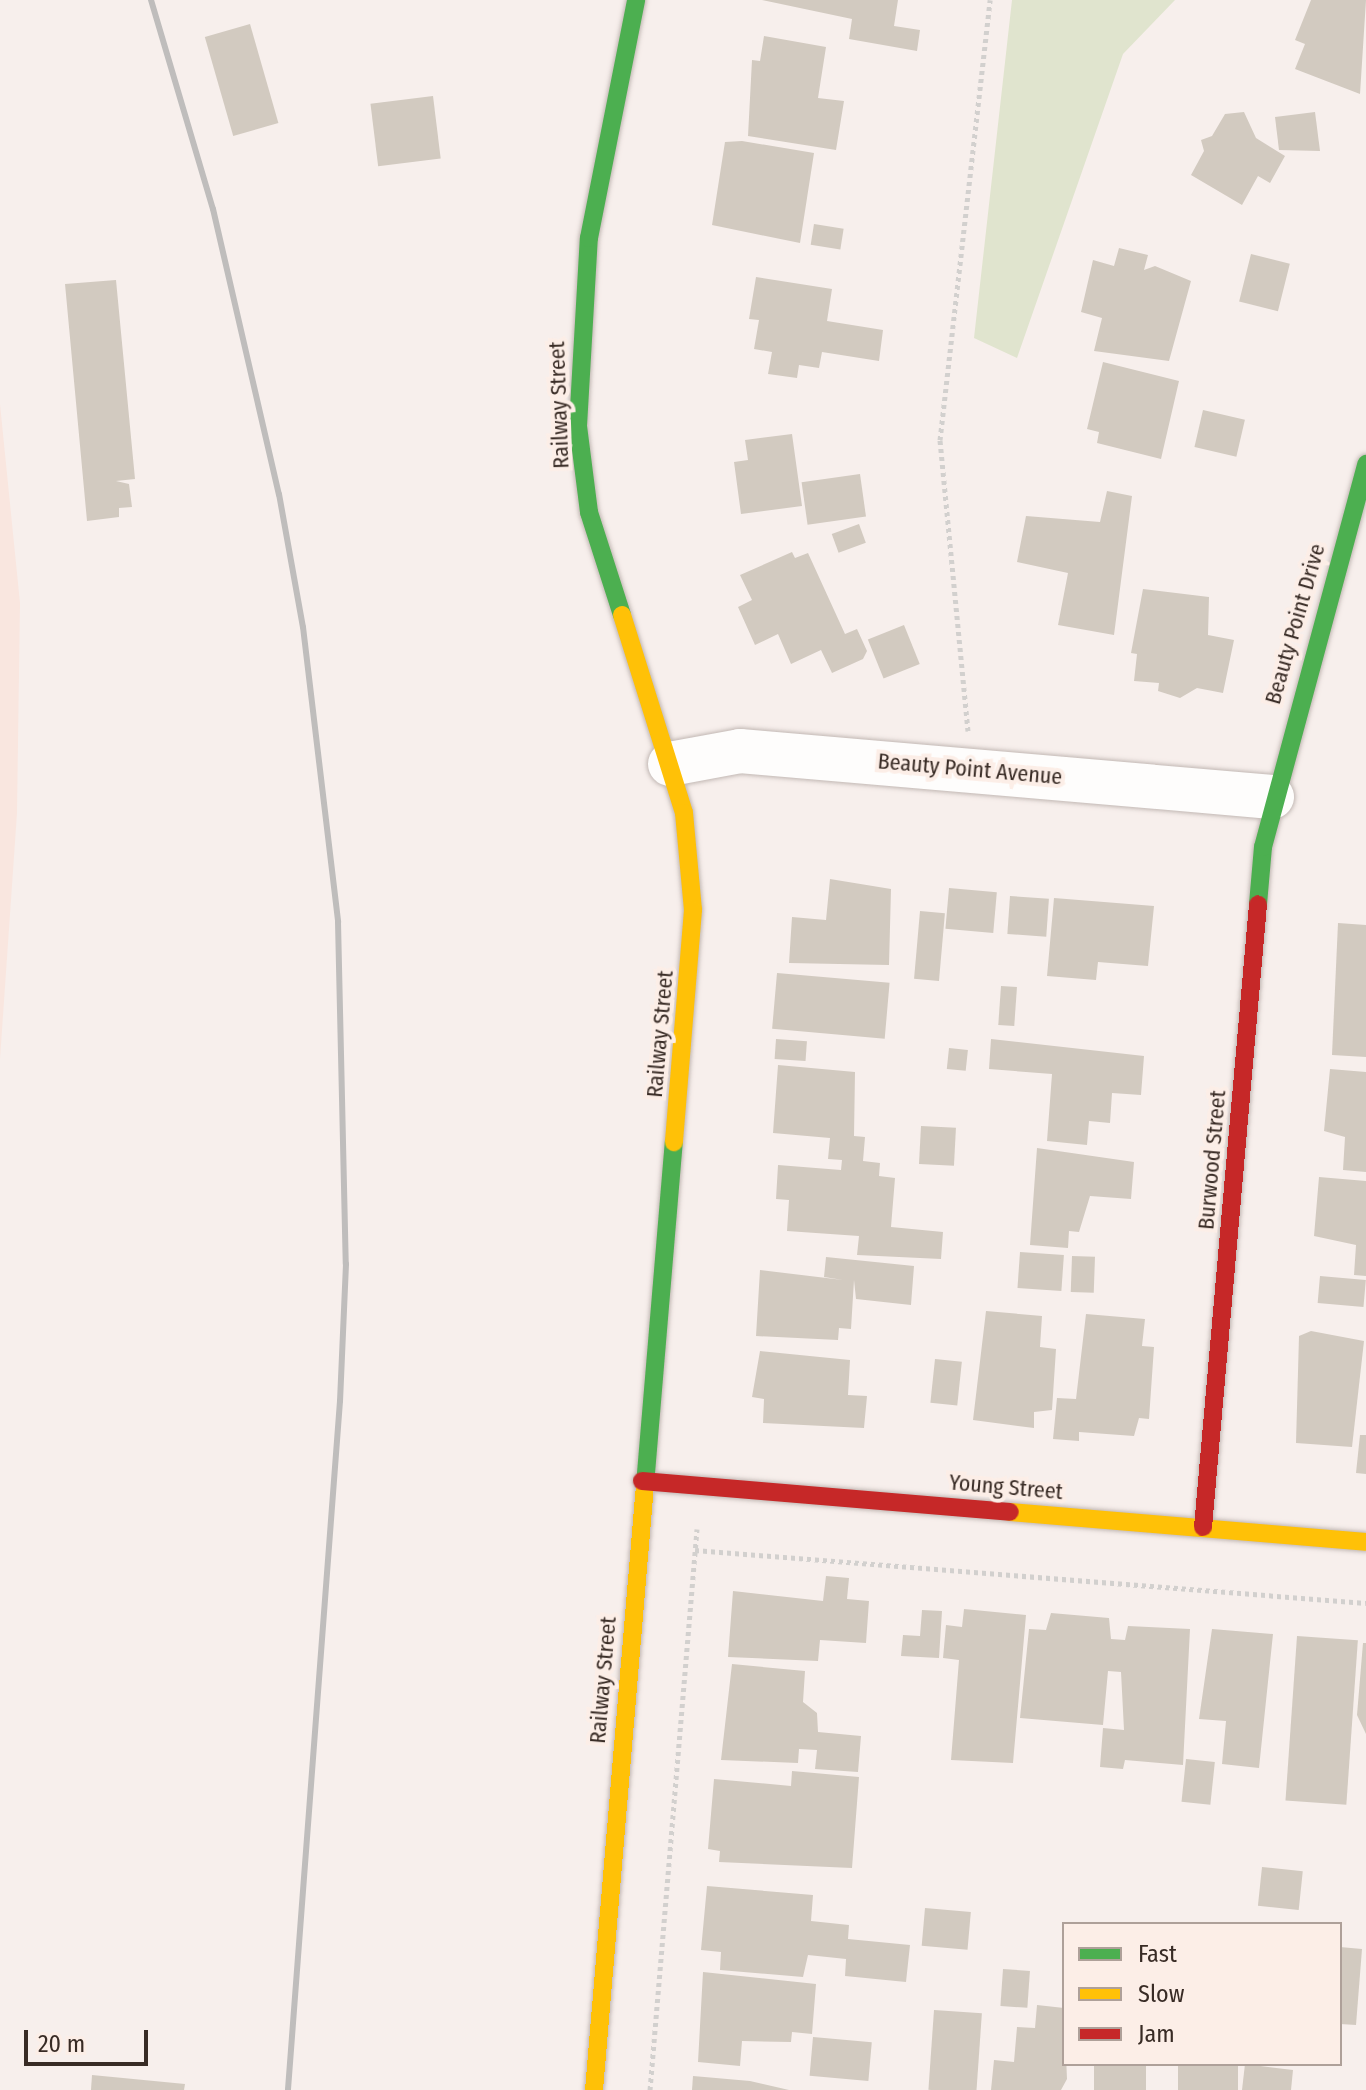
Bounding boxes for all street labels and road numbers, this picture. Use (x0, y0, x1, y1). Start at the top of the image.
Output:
street label: Railway Street (544, 341, 574, 469)
street label: Beauty Point Drive (1259, 541, 1331, 707)
street label: Beauty Point Avenue (877, 748, 1063, 790)
street label: Railway Street (641, 969, 679, 1099)
street label: Burwood Street (1193, 1089, 1231, 1231)
street label: Young Street (948, 1469, 1064, 1505)
street label: Railway Street (584, 1615, 622, 1745)

